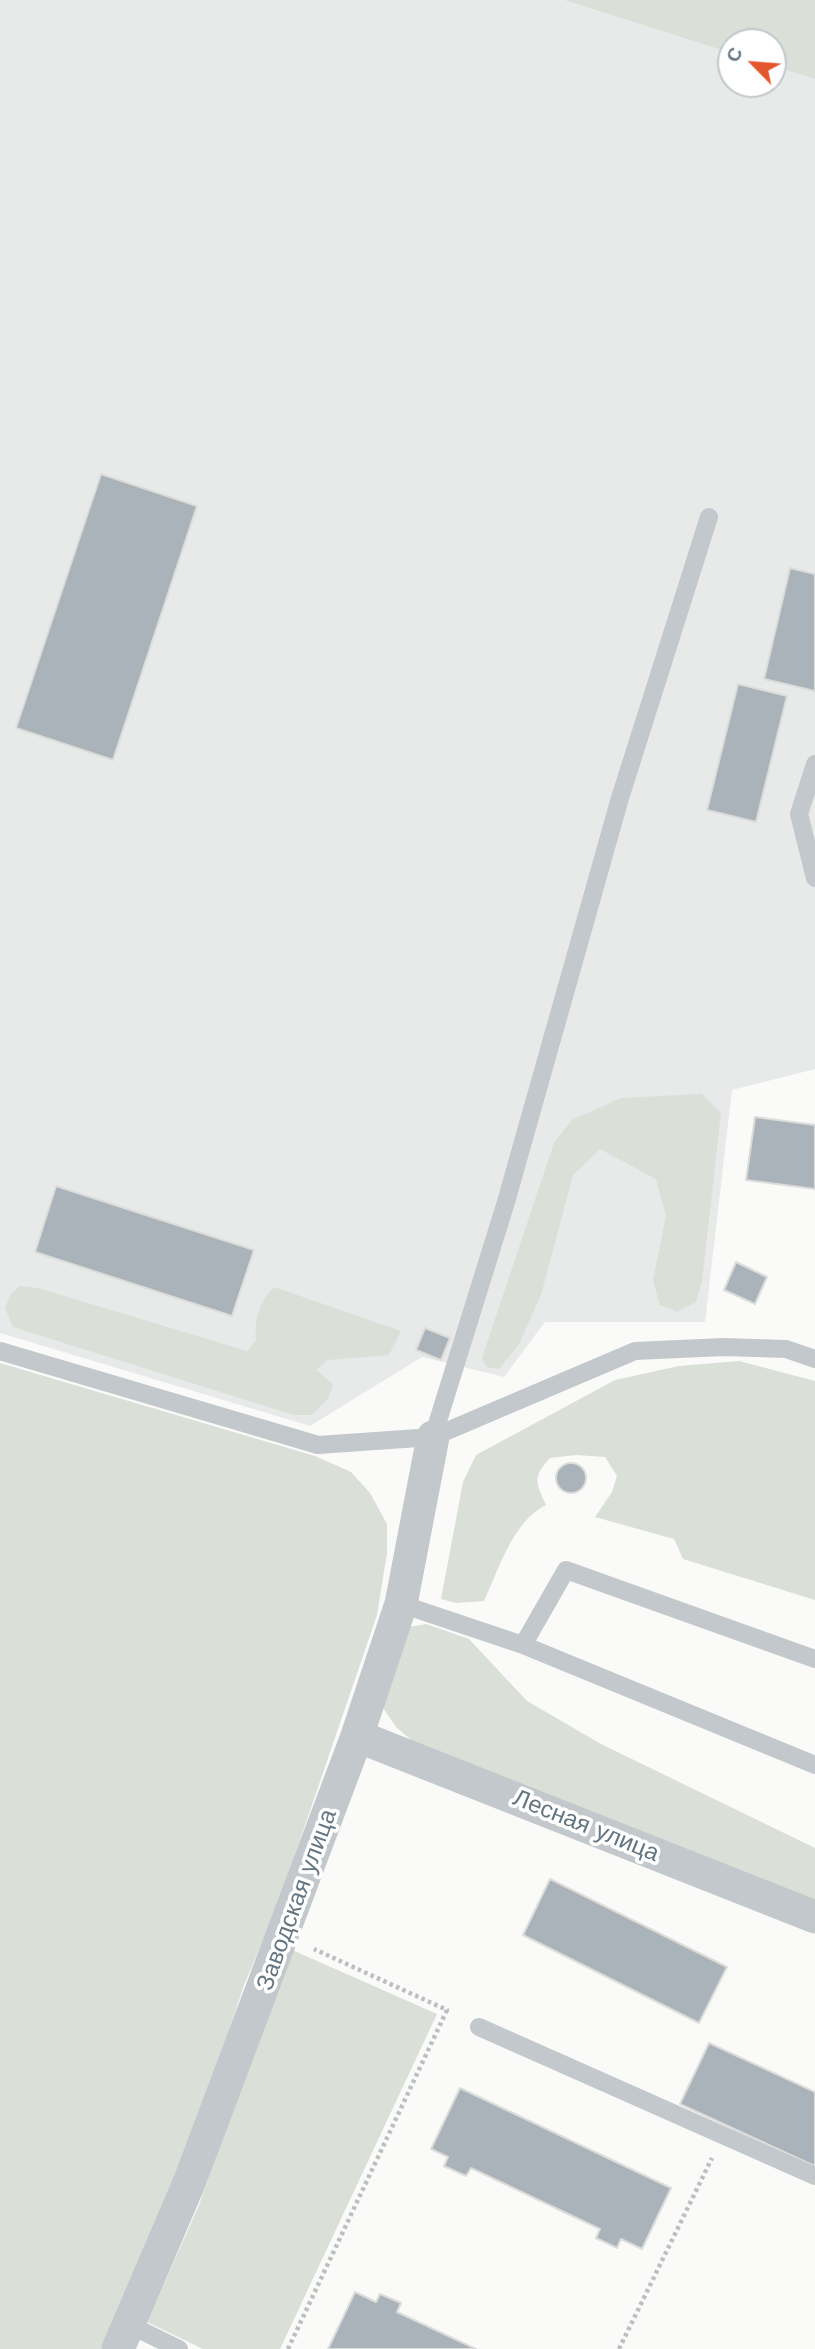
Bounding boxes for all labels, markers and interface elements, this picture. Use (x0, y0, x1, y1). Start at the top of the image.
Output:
north arrow (717, 28, 787, 98)
text: С (721, 44, 748, 66)
street label: Лесная улица (509, 1784, 663, 1868)
street label: Заводская улица (251, 1805, 343, 1995)

